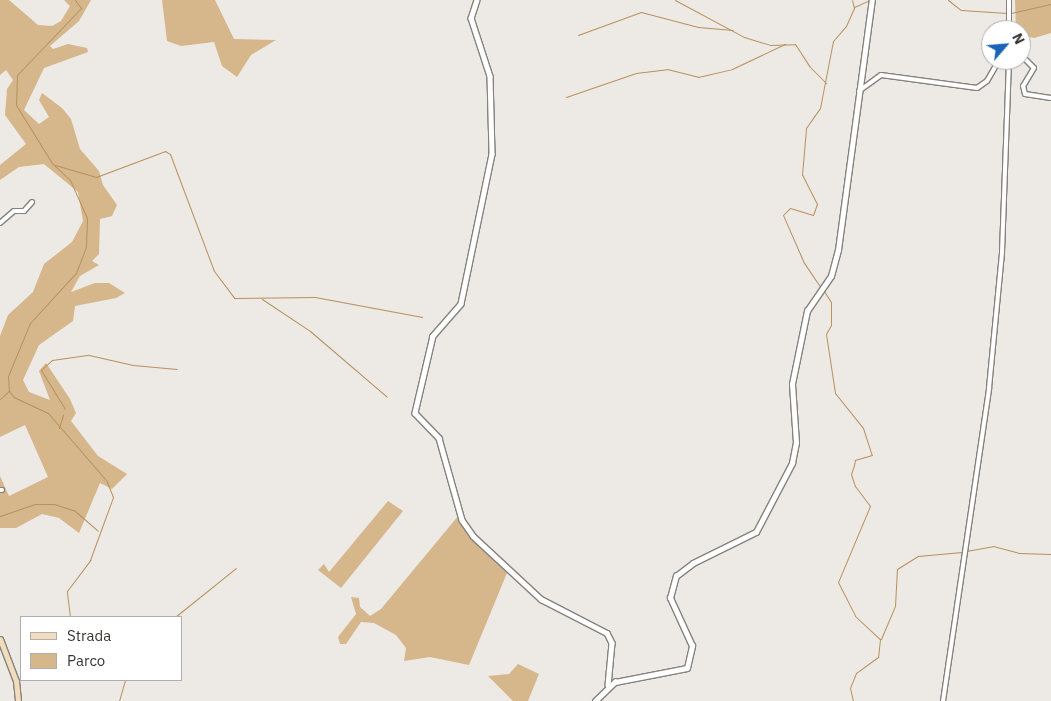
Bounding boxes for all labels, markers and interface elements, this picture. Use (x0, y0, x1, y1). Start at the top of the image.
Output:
north arrow (981, 20, 1031, 70)
text: N (1008, 30, 1029, 47)
legend (20, 616, 182, 681)
text: Strada (67, 626, 111, 645)
text: Parco (67, 651, 105, 670)

